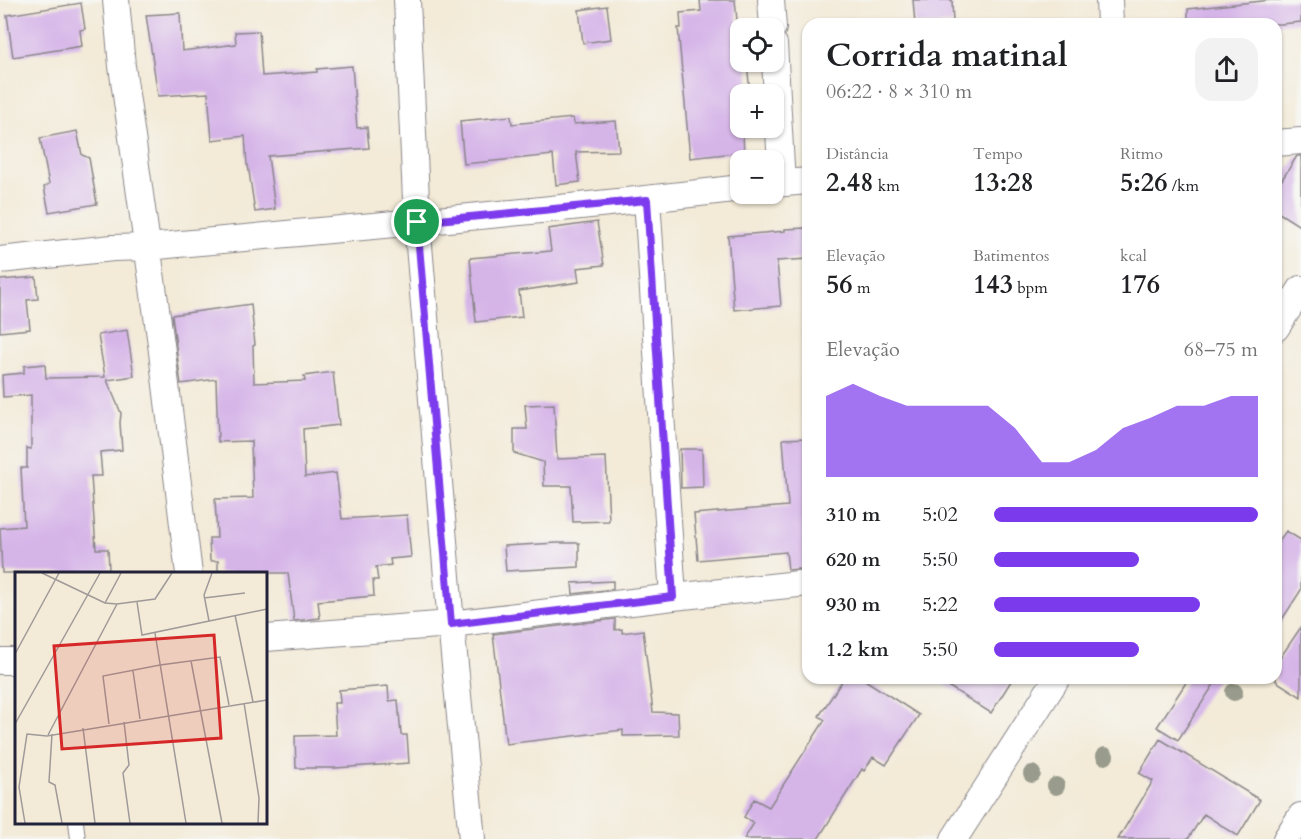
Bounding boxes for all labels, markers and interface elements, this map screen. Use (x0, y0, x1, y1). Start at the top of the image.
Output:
map controls (730, 18, 784, 204)
button: locate (730, 18, 784, 72)
text: Corrida matinal (826, 33, 1068, 78)
button: share (1195, 38, 1258, 101)
text: 06:22 · 8 × 310 m (826, 78, 972, 105)
button: + (730, 84, 784, 138)
text: Distância (826, 143, 889, 165)
text: Tempo (973, 143, 1023, 165)
text: Ritmo (1120, 143, 1163, 165)
button: − (730, 150, 784, 204)
text: 2.48 (826, 165, 874, 200)
text: 13:28 (973, 165, 1034, 200)
text: 5:26 (1120, 165, 1168, 200)
text: km (874, 175, 900, 197)
text: /km (1168, 175, 1199, 197)
pin (391, 196, 442, 247)
icon: arrive (400, 205, 433, 238)
text: Elevação (826, 245, 885, 267)
text: Batimentos (973, 245, 1049, 267)
text: kcal (1120, 245, 1147, 267)
text: 56 (826, 267, 853, 302)
text: 143 (973, 267, 1013, 302)
text: 176 (1120, 267, 1160, 302)
text: m (853, 277, 870, 299)
text: bpm (1013, 277, 1048, 299)
text: Elevação (826, 336, 900, 363)
text: 68–75 m (1184, 336, 1258, 363)
text: 310 m (826, 501, 881, 528)
text: 5:02 (922, 501, 958, 528)
text: 620 m (826, 546, 881, 573)
text: 5:50 (922, 546, 958, 573)
inset map (15, 572, 267, 824)
text: 930 m (826, 591, 881, 618)
text: 5:22 (922, 591, 958, 618)
text: 1.2 km (826, 636, 889, 663)
text: 5:50 (922, 636, 958, 663)

